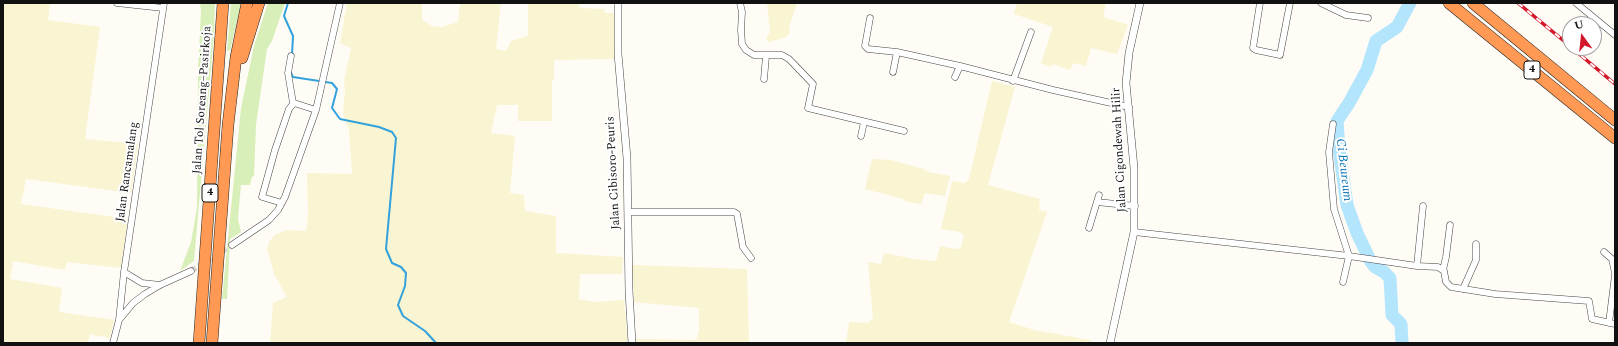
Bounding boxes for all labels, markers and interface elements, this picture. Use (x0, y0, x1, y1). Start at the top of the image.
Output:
text: U (1572, 15, 1586, 34)
north arrow (1562, 16, 1602, 56)
street label: Jalan Tol Soreang–Pasirkoja (191, 25, 215, 175)
road number: 4 (1524, 61, 1540, 79)
street label: Jalan Cigondewah Hilir (1110, 87, 1130, 213)
street label: Jalan Cibisoro-Peuris (604, 116, 624, 230)
street label: Jalan Rancamalang (114, 121, 142, 223)
water label: Ci Beureum (1331, 138, 1355, 202)
road number: 4 (202, 184, 218, 202)

